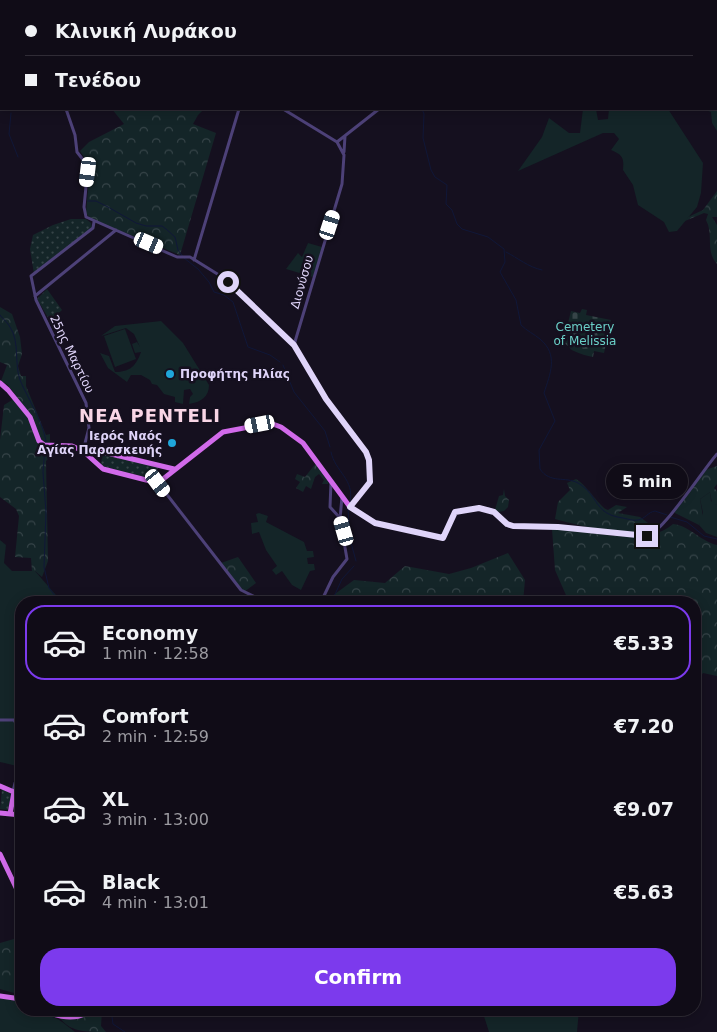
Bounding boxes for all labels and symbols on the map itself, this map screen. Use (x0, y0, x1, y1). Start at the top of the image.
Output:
car (78, 156, 97, 188)
car (318, 208, 341, 242)
car (132, 230, 165, 256)
street label: Διονύσου (288, 254, 316, 310)
route start (217, 271, 239, 293)
street label: 25ης Μαρτίου (47, 313, 97, 395)
park label: Cemetery of Melissia (554, 320, 616, 348)
place label: Προφήτης Ηλίας (180, 367, 290, 381)
marker: Προφήτης Ηλίας (164, 368, 176, 380)
district label: NEA PENTELI (79, 405, 221, 426)
car (243, 414, 276, 434)
place label: Ιερός Ναός Αγίας Παρασκευής (37, 429, 162, 457)
marker: Ιερός Ναός Αγίας Παρασκευής (166, 437, 178, 449)
callout: 5 min (606, 464, 688, 498)
car (142, 467, 173, 499)
car (332, 515, 355, 547)
route end (636, 525, 658, 547)

